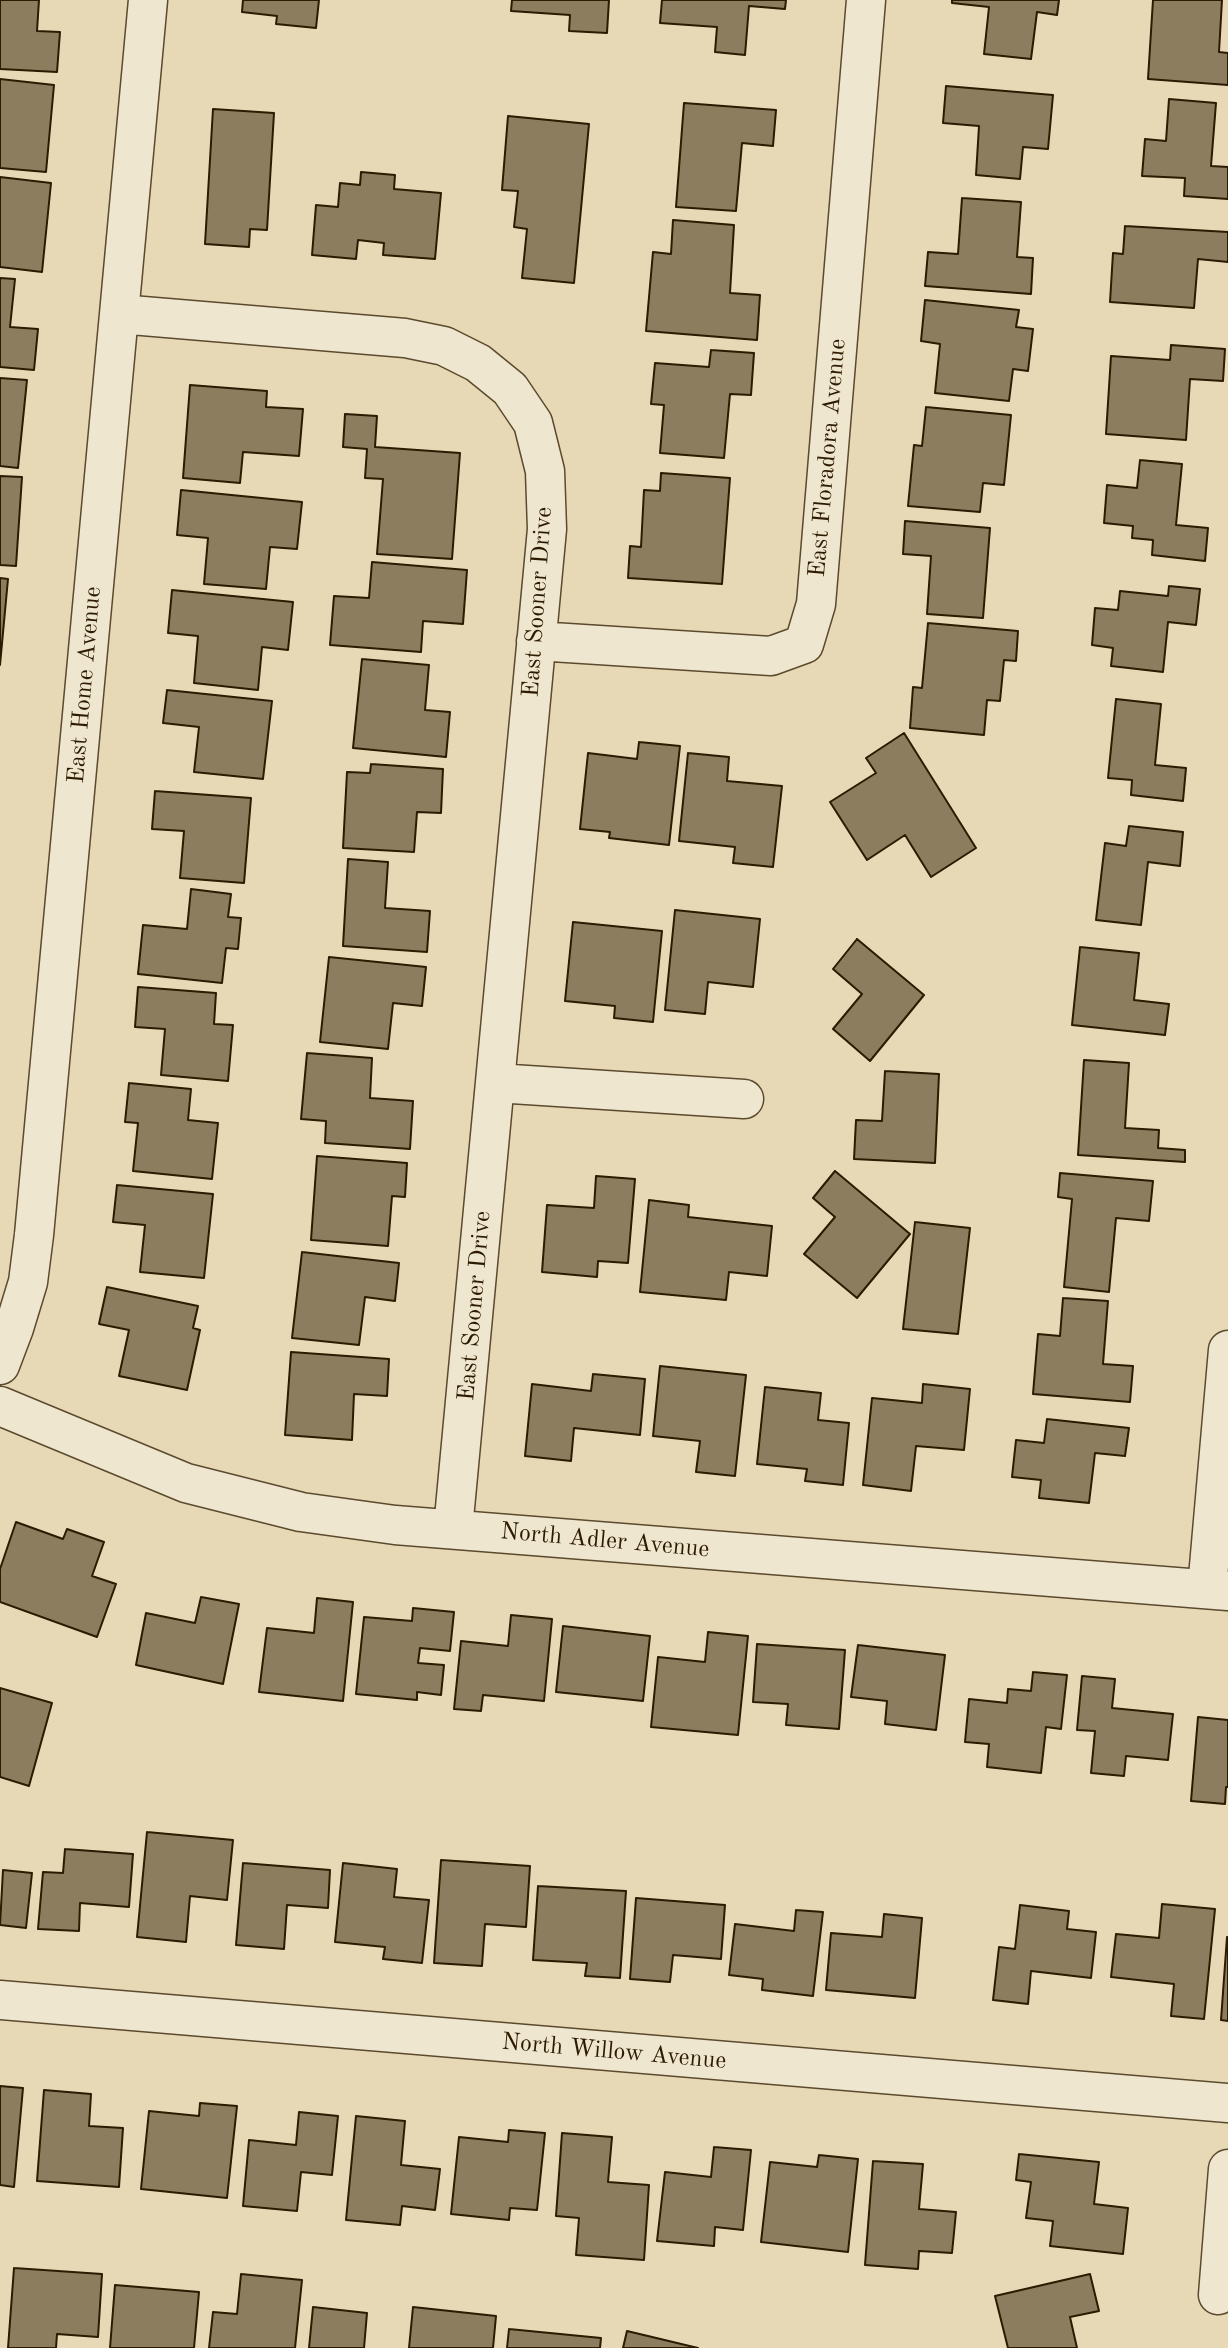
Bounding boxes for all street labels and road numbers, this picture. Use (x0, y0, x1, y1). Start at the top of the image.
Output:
street label: East Floradora Avenue (803, 338, 853, 578)
street label: East Sooner Drive (517, 506, 559, 698)
street label: East Home Avenue (62, 585, 108, 785)
street label: East Sooner Drive (452, 1210, 498, 1402)
street label: North Adler Avenue (499, 1518, 711, 1564)
street label: North Willow Avenue (500, 2028, 728, 2076)

